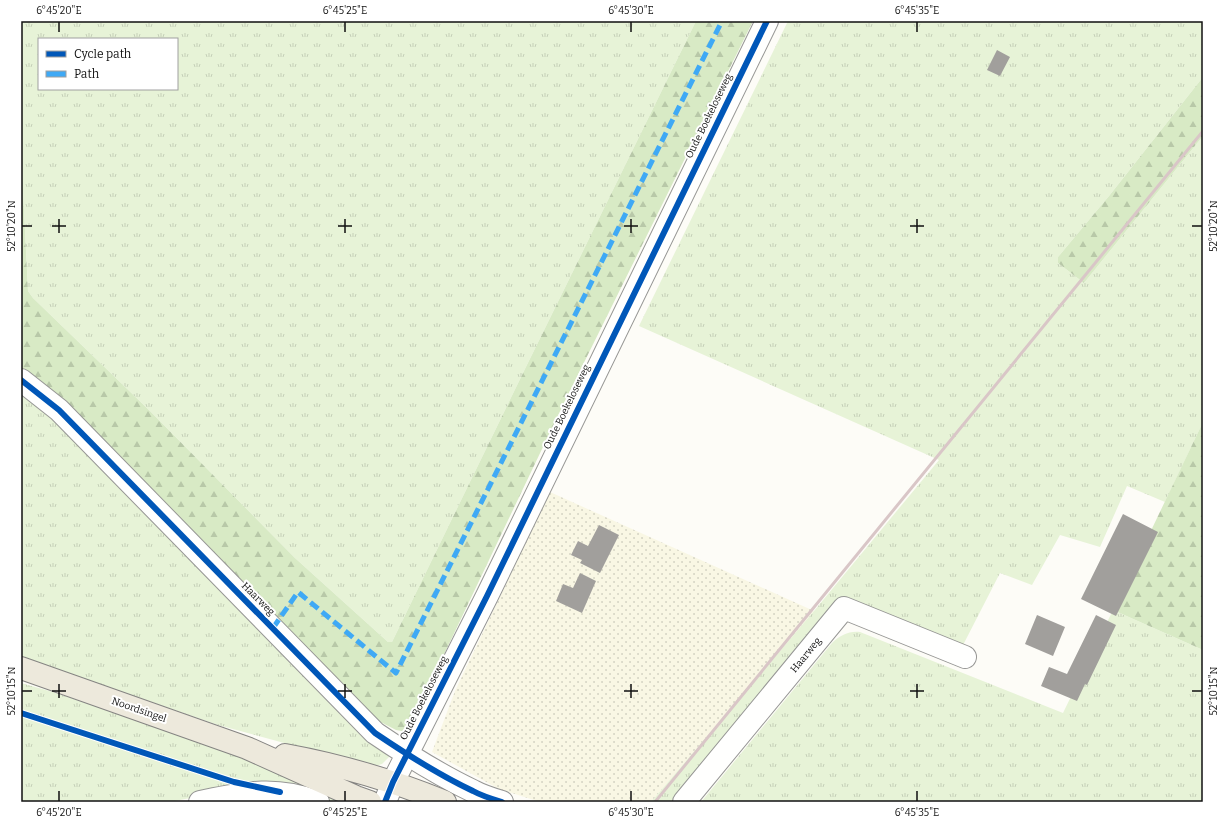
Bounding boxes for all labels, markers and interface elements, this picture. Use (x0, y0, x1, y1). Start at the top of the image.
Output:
text: 6°45'20"E (36, 5, 82, 17)
text: 6°45'25"E (323, 5, 367, 17)
text: 6°45'30"E (608, 5, 654, 17)
text: 6°45'35"E (895, 5, 939, 17)
legend (38, 38, 178, 90)
text: Cycle path (74, 47, 132, 61)
text: Path (74, 67, 100, 81)
street label: Oude Boekeloseweg (683, 71, 735, 160)
text: 52°10'20"N (6, 200, 18, 252)
text: 52°10'20"N (1208, 200, 1220, 252)
street label: Oude Boekeloseweg (541, 362, 593, 451)
street label: Haarweg (239, 580, 277, 618)
street label: Haarweg (788, 635, 824, 675)
street label: Oude Boekeloseweg (398, 654, 451, 742)
text: 52°10'15"N (6, 666, 18, 716)
text: 52°10'15"N (1208, 666, 1220, 716)
street label: Noordsingel (110, 695, 168, 725)
text: 6°45'20"E (36, 807, 82, 819)
text: 6°45'25"E (323, 807, 367, 819)
text: 6°45'30"E (608, 807, 654, 819)
text: 6°45'35"E (895, 807, 939, 819)

